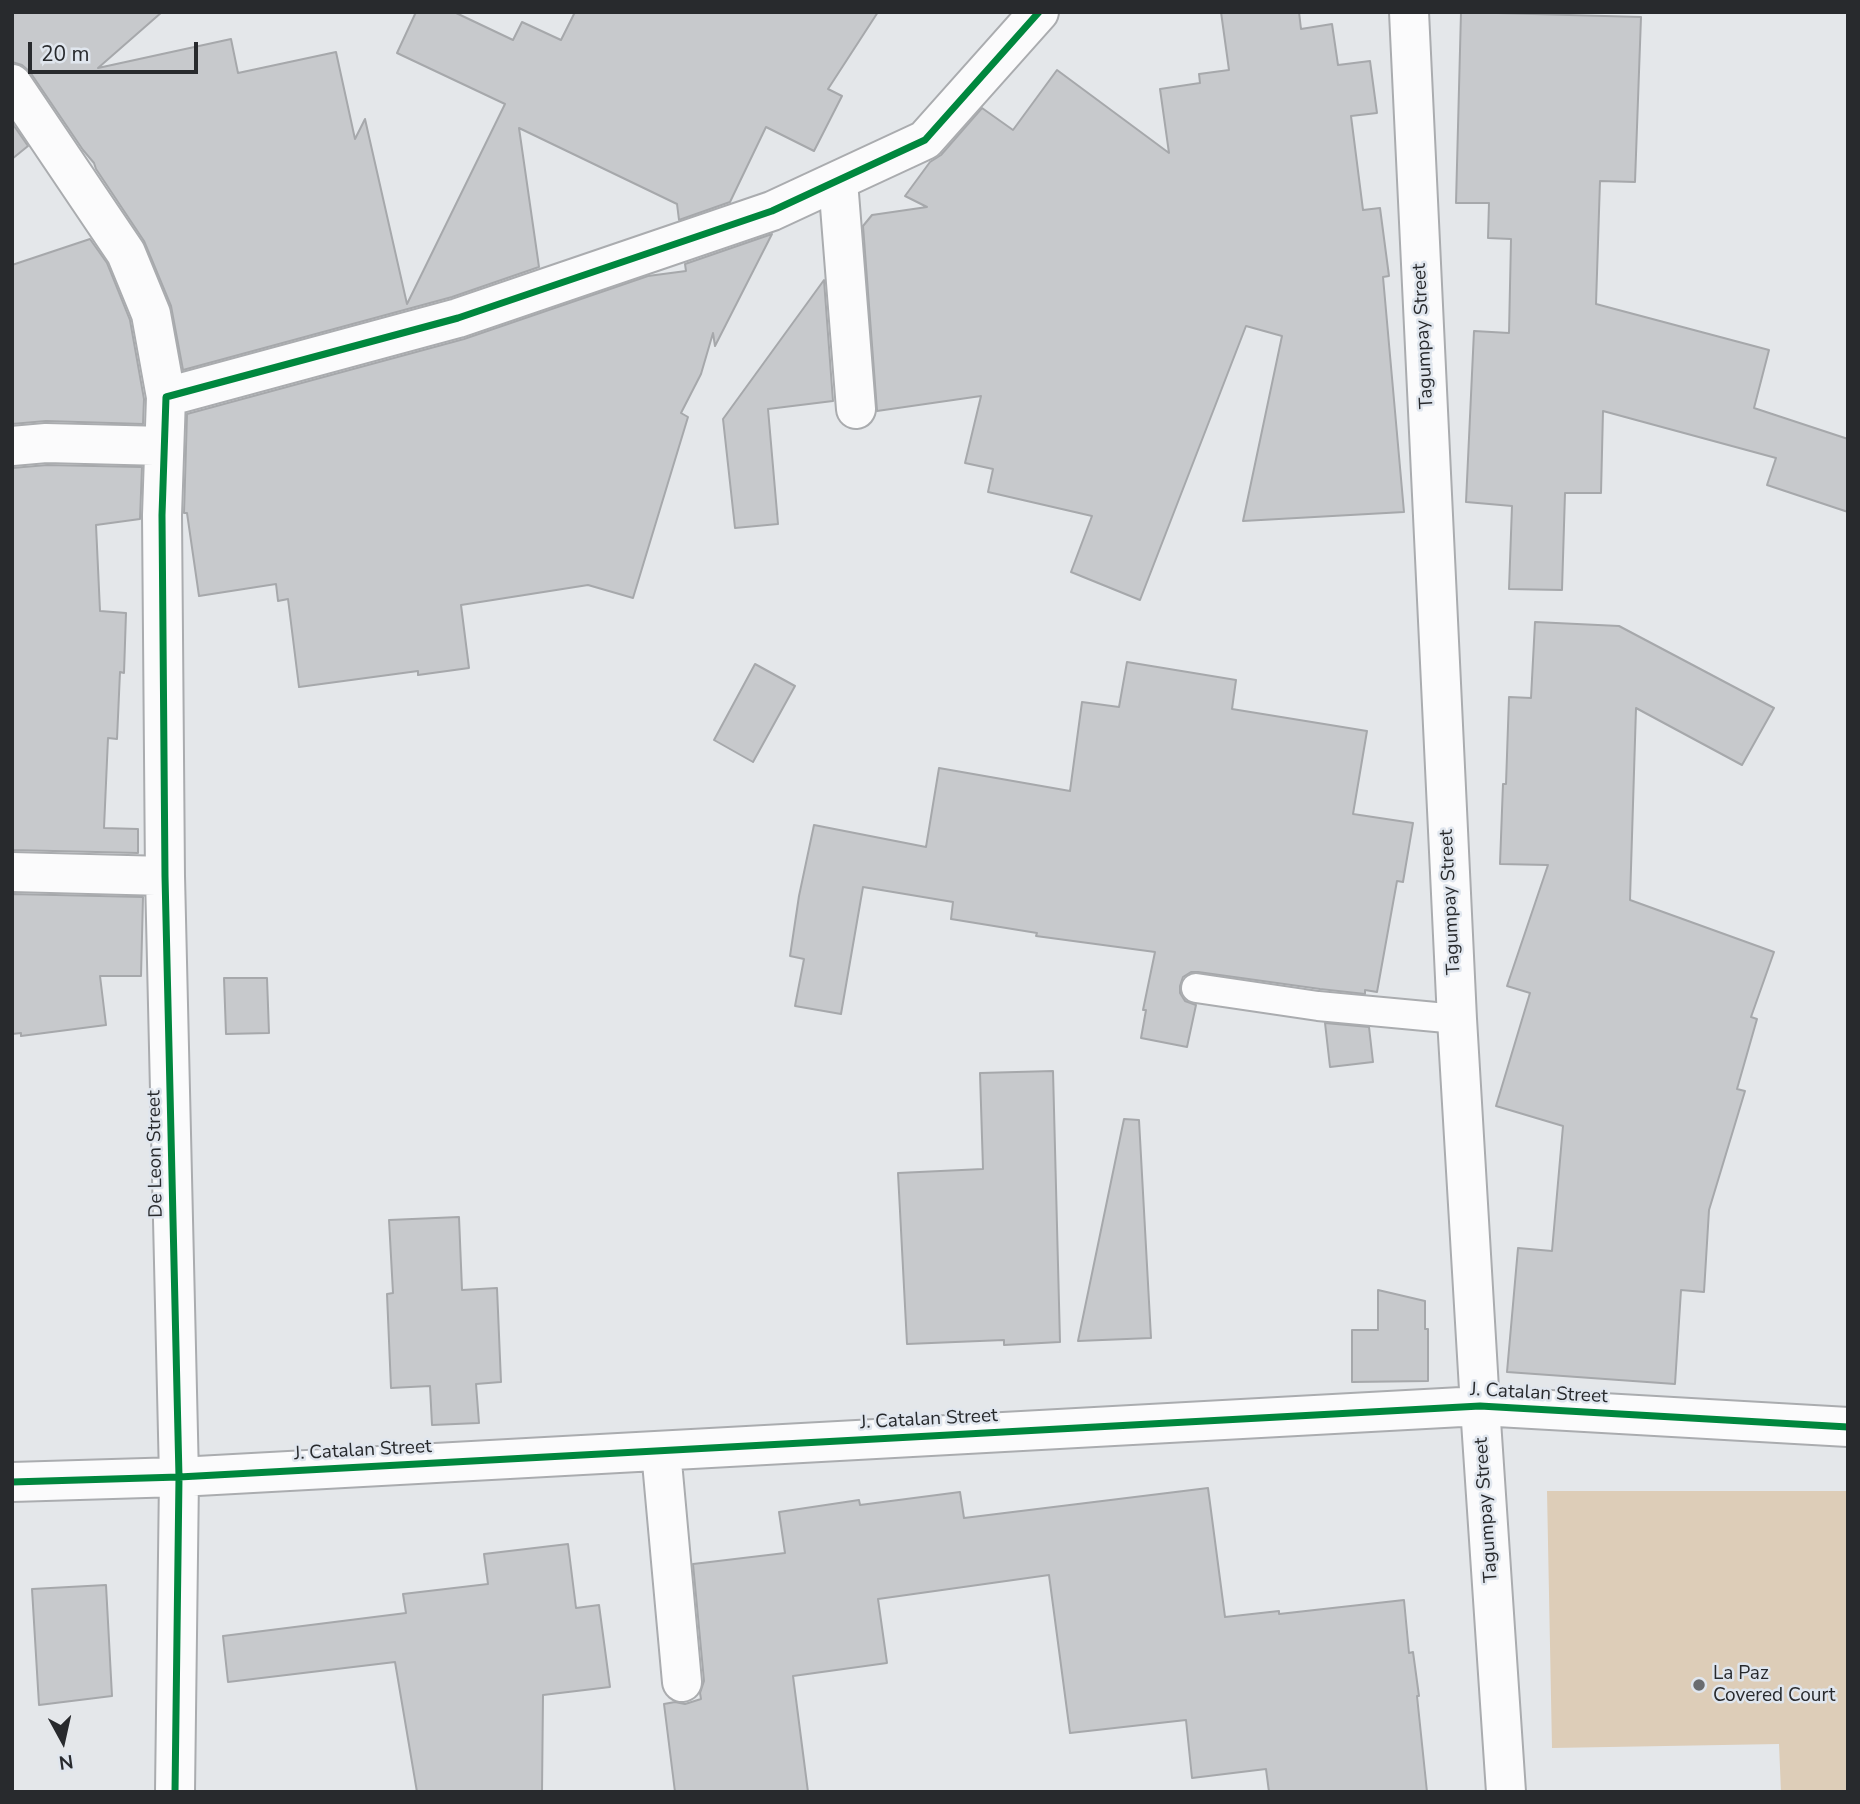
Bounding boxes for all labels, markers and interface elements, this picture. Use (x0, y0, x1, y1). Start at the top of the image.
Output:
scale bar (32, 28, 201, 72)
text: 20 m (41, 40, 90, 68)
street label: Tagumpay Street (1409, 263, 1439, 409)
street label: Tagumpay Street (1436, 829, 1466, 975)
street label: De Leon Street (143, 1090, 169, 1218)
street label: J. Catalan Street (1470, 1379, 1608, 1409)
street label: J. Catalan Street (860, 1405, 998, 1435)
street label: J. Catalan Street (294, 1436, 432, 1466)
street label: Tagumpay Street (1471, 1437, 1503, 1583)
place label: La Paz Covered Court (1713, 1663, 1835, 1707)
marker: La Paz Covered Court (1691, 1677, 1707, 1693)
north arrow (28, 1706, 98, 1776)
text: N (57, 1748, 75, 1776)

